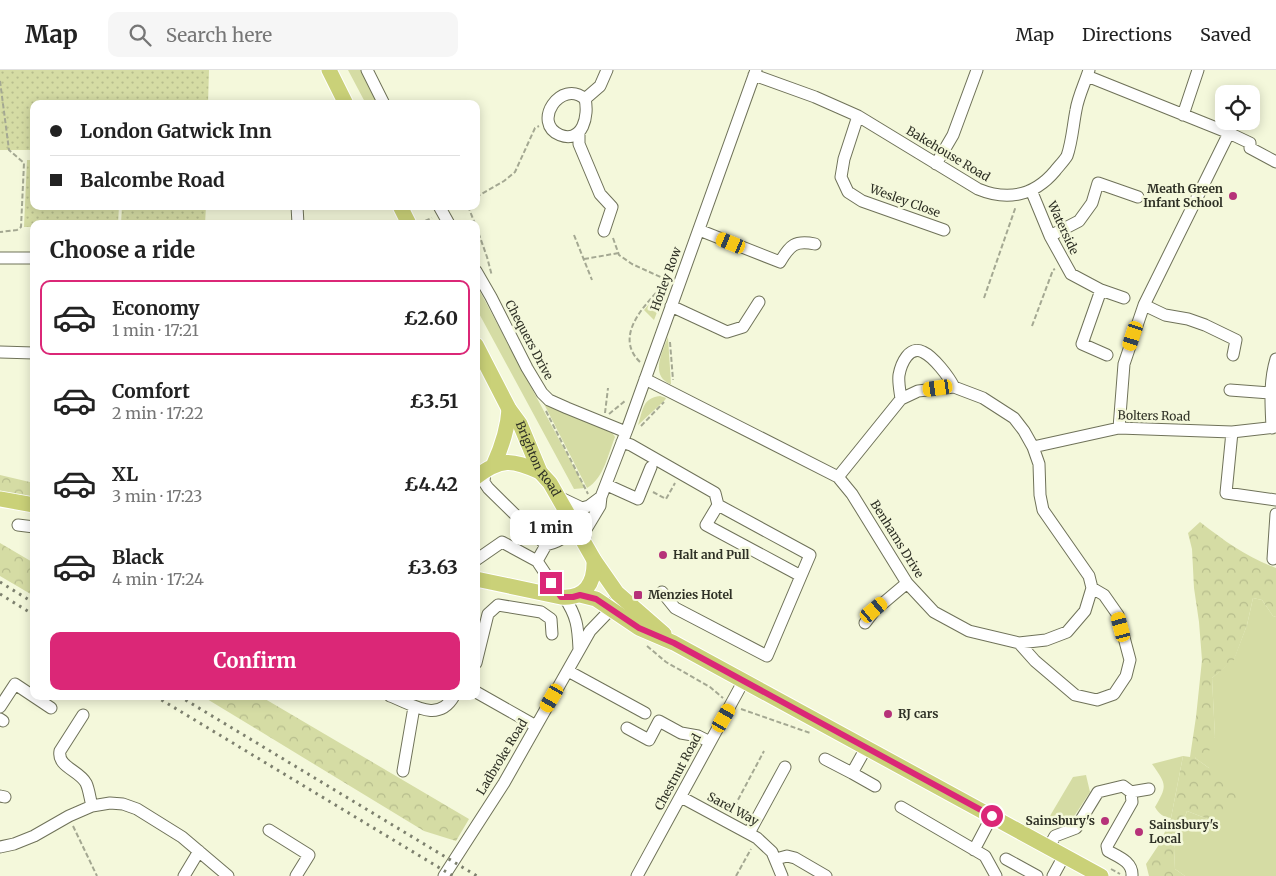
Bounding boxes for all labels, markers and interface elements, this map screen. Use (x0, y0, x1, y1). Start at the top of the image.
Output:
search box (108, 12, 458, 57)
text: Map (25, 19, 78, 50)
icon: search (126, 21, 154, 49)
text: Search here (166, 23, 272, 47)
text: Map (1016, 23, 1054, 46)
text: Directions (1082, 23, 1172, 46)
text: Saved (1200, 23, 1251, 46)
map controls (1215, 85, 1260, 130)
button: locate (1215, 85, 1260, 130)
text: London Gatwick Inn (80, 119, 272, 143)
street label: Bakehouse Road (904, 123, 993, 184)
text: Balcombe Road (80, 168, 225, 192)
street label: Wesley Close (867, 180, 943, 220)
place label: Meath Green Infant School (1143, 181, 1223, 210)
marker: Meath Green Infant School (1227, 190, 1239, 202)
street label: Waterside (1044, 198, 1082, 257)
car (714, 230, 747, 256)
text: Choose a ride (50, 236, 195, 264)
street label: Horley Row (647, 244, 684, 313)
icon: car (52, 295, 97, 340)
text: Economy (112, 296, 200, 320)
street label: Chequers Drive (502, 297, 557, 382)
text: £2.60 (403, 306, 458, 330)
car (1121, 319, 1144, 353)
text: 1 min · 17:21 (112, 320, 199, 340)
icon: car (52, 378, 97, 423)
car (922, 378, 953, 398)
text: Comfort (112, 379, 190, 403)
text: £3.51 (410, 389, 458, 413)
text: 2 min · 17:22 (112, 403, 203, 423)
street label: Bolters Road (1118, 407, 1190, 424)
street label: Brighton Road (513, 419, 564, 499)
icon: car (52, 461, 97, 506)
text: XL (112, 462, 138, 486)
text: £4.42 (404, 472, 458, 496)
text: 3 min · 17:23 (112, 486, 202, 506)
street label: Benhams Drive (868, 497, 927, 580)
callout: 1 min (510, 510, 592, 546)
text: 1 min (529, 517, 573, 537)
icon: car (52, 544, 97, 589)
text: Black (112, 545, 164, 569)
place label: Halt and Pull (673, 547, 750, 562)
marker: Halt and Pull (657, 549, 669, 561)
text: £3.63 (407, 555, 458, 579)
text: 4 min · 17:24 (112, 569, 204, 589)
route end (540, 572, 562, 594)
place label: Menzies Hotel (648, 587, 733, 602)
marker: Menzies Hotel (632, 589, 644, 601)
car (857, 595, 890, 625)
car (1109, 611, 1132, 643)
button: Confirm (50, 632, 460, 690)
car (538, 681, 565, 715)
car (710, 701, 737, 735)
place label: RJ cars (898, 706, 938, 721)
marker: RJ cars (882, 708, 894, 720)
street label: Ladbroke Road (473, 716, 530, 798)
street label: Chestnut Road (651, 731, 704, 813)
street label: Sarel Way (705, 789, 762, 828)
route start (981, 805, 1003, 827)
place label: Sainsbury's (1026, 813, 1095, 828)
marker: Sainsbury's (1099, 815, 1111, 827)
place label: Sainsbury's Local (1149, 817, 1219, 846)
marker: Sainsbury's Local (1133, 826, 1145, 838)

